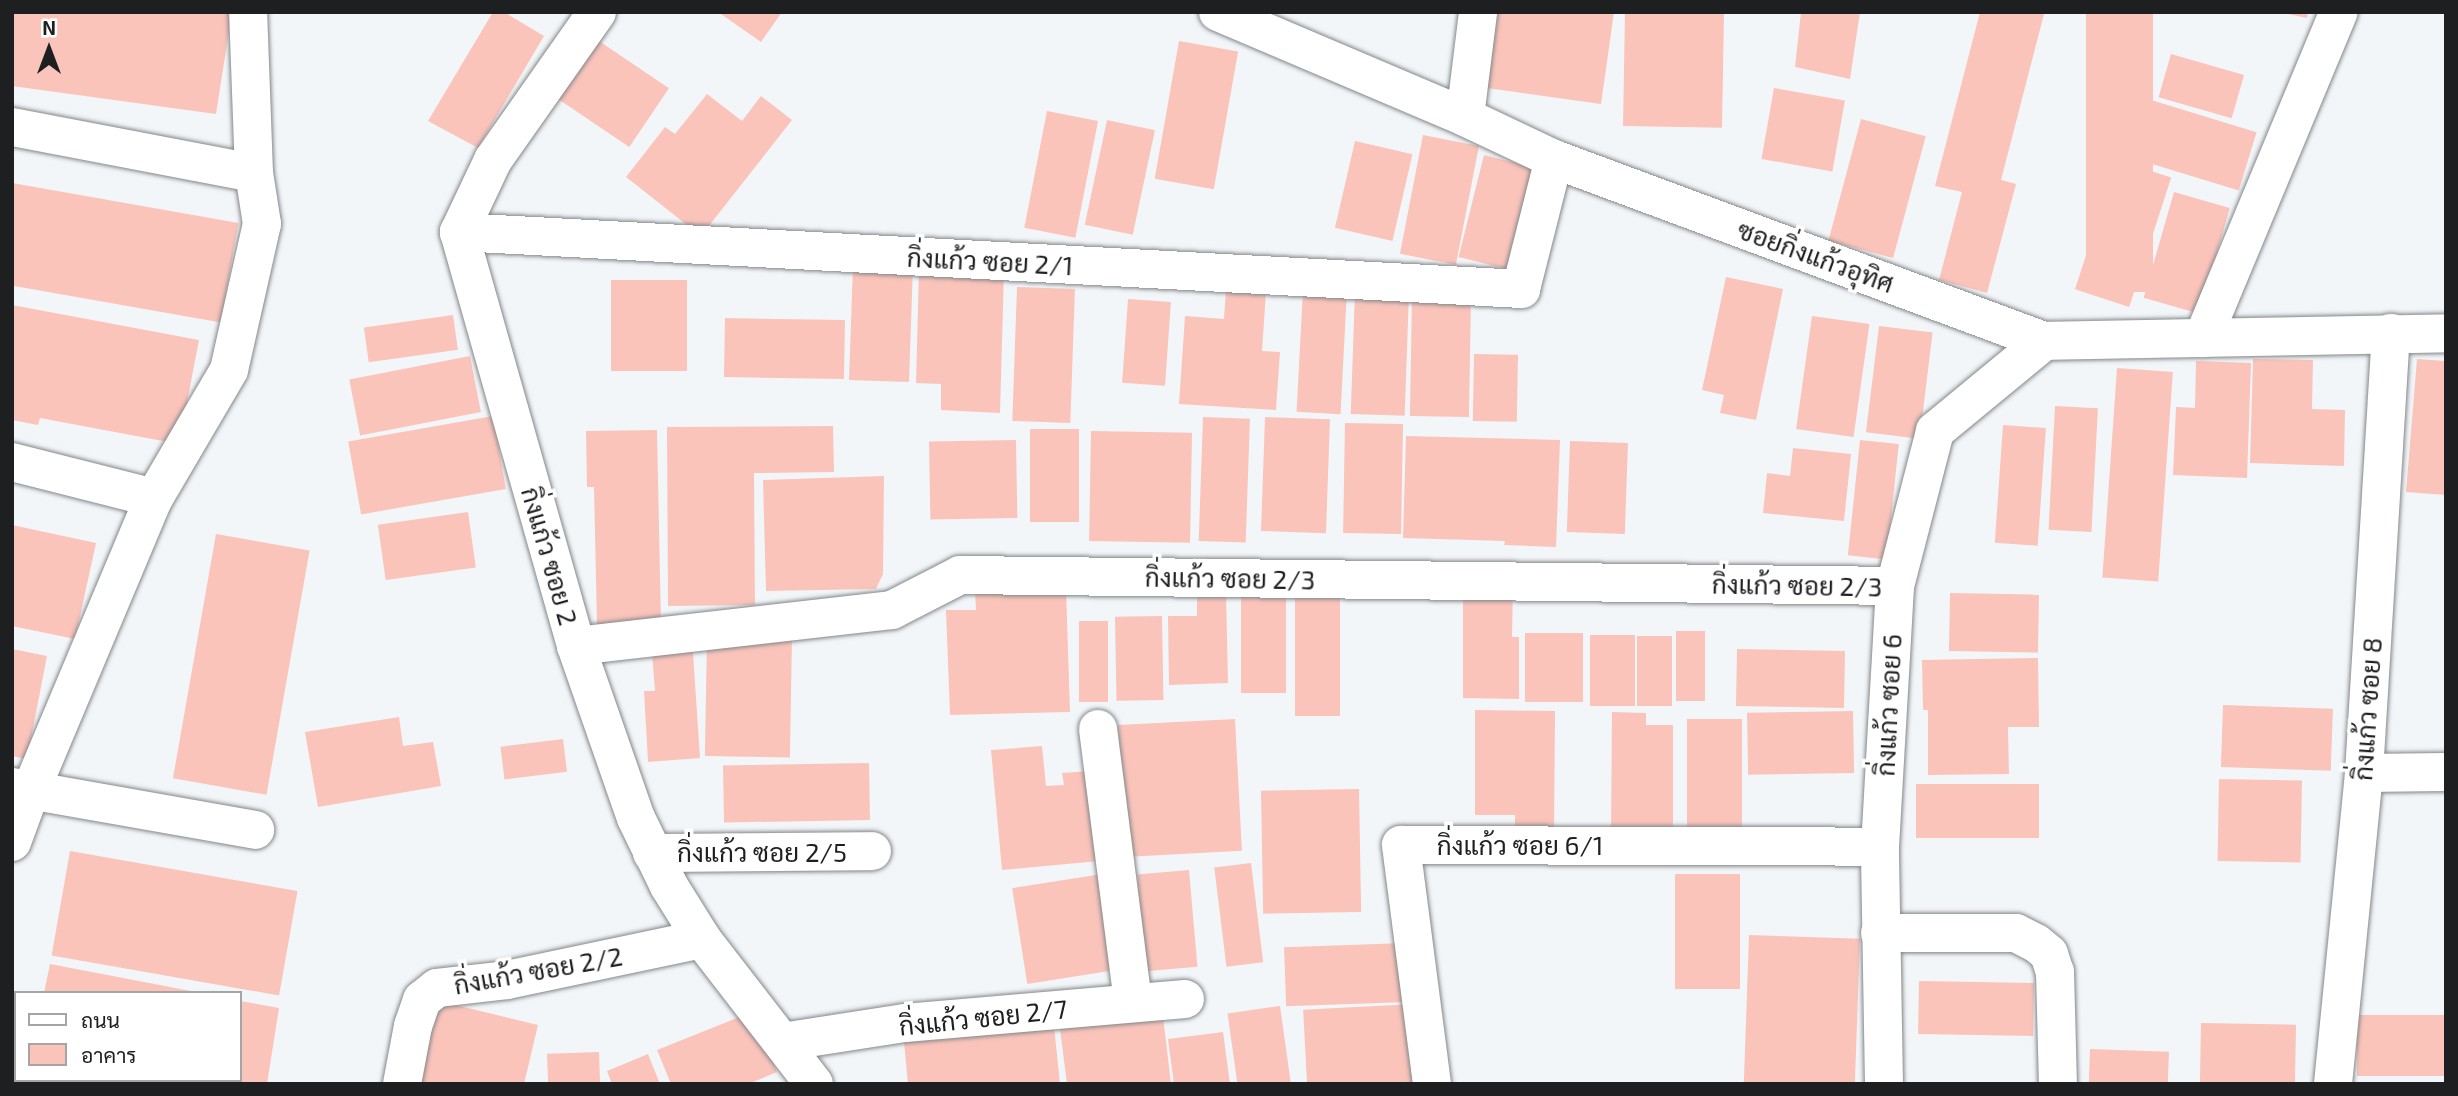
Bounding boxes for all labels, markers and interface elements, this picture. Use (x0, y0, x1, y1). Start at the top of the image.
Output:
north arrow (14, 14, 84, 84)
text: N (42, 16, 56, 39)
street label: ซอยกิ่งแก้วอุทิศ (1733, 213, 1899, 299)
street label: กิ่งแก้ว ซอย 2/1 (906, 241, 1074, 281)
street label: กิ่งแก้ว ซอย 2 (515, 483, 585, 629)
street label: กิ่งแก้ว ซอย 2/3 (1145, 561, 1315, 595)
street label: กิ่งแก้ว ซอย 2/3 (1712, 568, 1882, 602)
street label: กิ่งแก้ว ซอย 6 (1869, 633, 1907, 777)
street label: กิ่งแก้ว ซอย 8 (2346, 636, 2388, 782)
street label: กิ่งแก้ว ซอย 6/1 (1437, 829, 1603, 861)
street label: กิ่งแก้ว ซอย 2/5 (677, 836, 847, 868)
street label: กิ่งแก้ว ซอย 2/2 (451, 940, 625, 1000)
legend (14, 991, 242, 1082)
street label: กิ่งแก้ว ซอย 2/7 (897, 993, 1069, 1041)
text: ถนน (81, 1007, 120, 1032)
text: อาคาร (81, 1042, 137, 1067)

